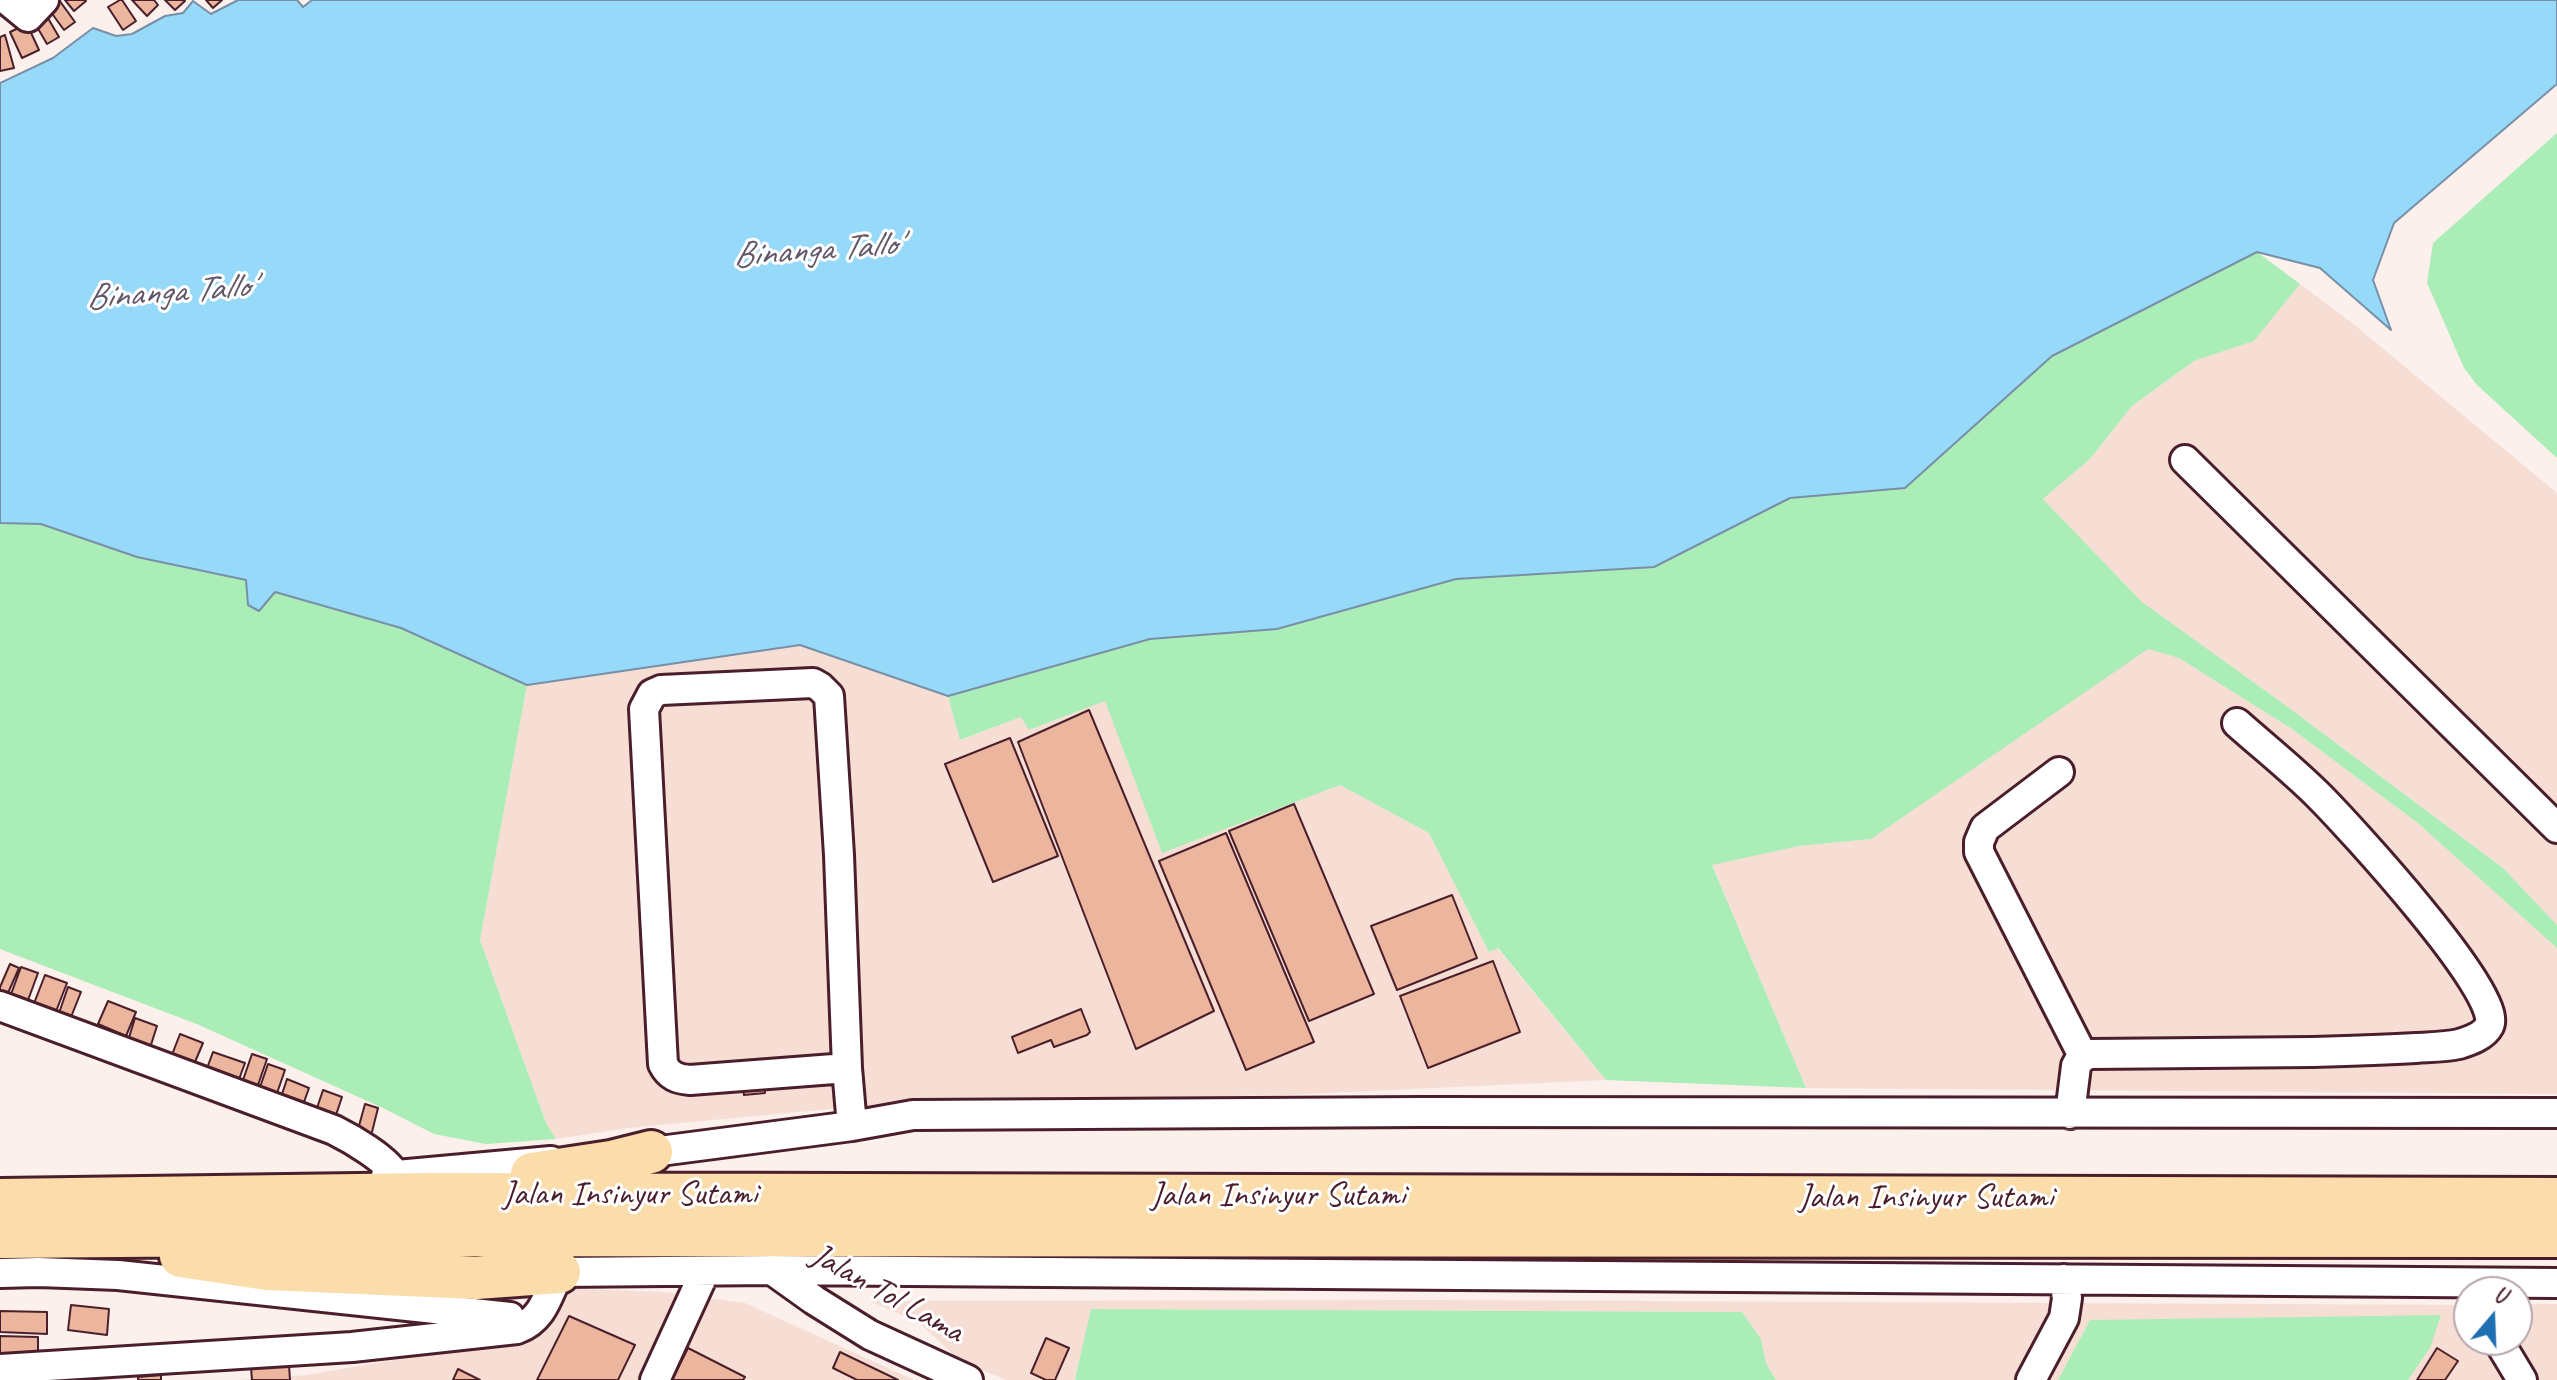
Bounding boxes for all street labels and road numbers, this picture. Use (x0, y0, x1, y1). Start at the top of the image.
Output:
street label: Jalan Insinyur Sutami (503, 1175, 757, 1215)
street label: Jalan Insinyur Sutami (1151, 1176, 1405, 1216)
street label: Jalan Insinyur Sutami (1799, 1178, 2053, 1218)
street label: Jalan Tol Lama (803, 1235, 971, 1353)

